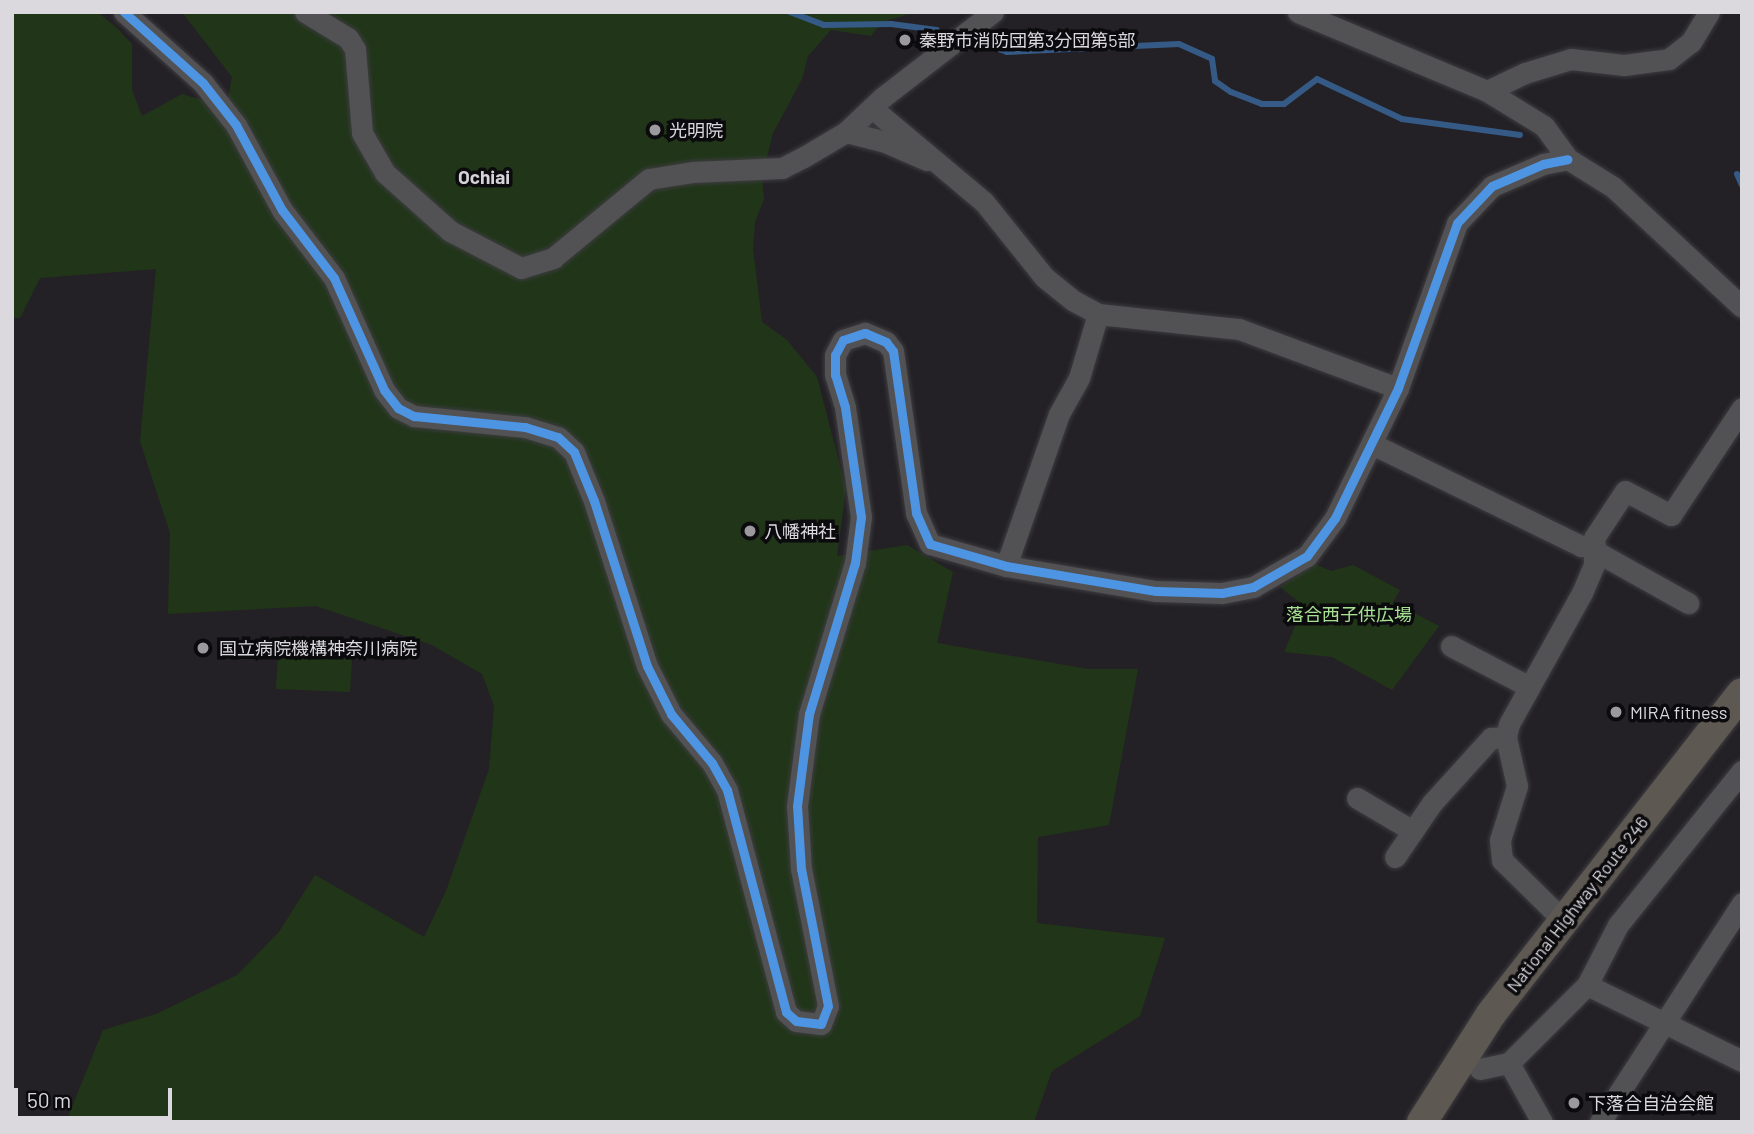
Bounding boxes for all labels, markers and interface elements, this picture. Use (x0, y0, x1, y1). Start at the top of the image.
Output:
place label: 秦野市消防団第3分団第5部 (919, 29, 1136, 51)
marker: 秦野市消防団第3分団第5部 (897, 32, 913, 48)
place label: 光明院 (669, 119, 723, 141)
marker: 光明院 (647, 122, 663, 138)
district label: Ochiai (458, 166, 510, 188)
place label: 八幡神社 (764, 520, 836, 542)
marker: 八幡神社 (742, 523, 758, 539)
park label: 落合西子供広場 (1286, 603, 1412, 625)
place label: 国立病院機構神奈川病院 (219, 637, 417, 659)
marker: 国立病院機構神奈川病院 (193, 638, 213, 658)
place label: MIRA fitness (1630, 701, 1727, 723)
marker: MIRA fitness (1608, 704, 1624, 720)
street label: National Highway Route 246 (1502, 812, 1652, 996)
scale bar (18, 1074, 175, 1118)
text: 50 m (27, 1087, 71, 1112)
place label: 下落合自治会館 (1588, 1092, 1714, 1114)
marker: 下落合自治会館 (1566, 1095, 1582, 1111)

